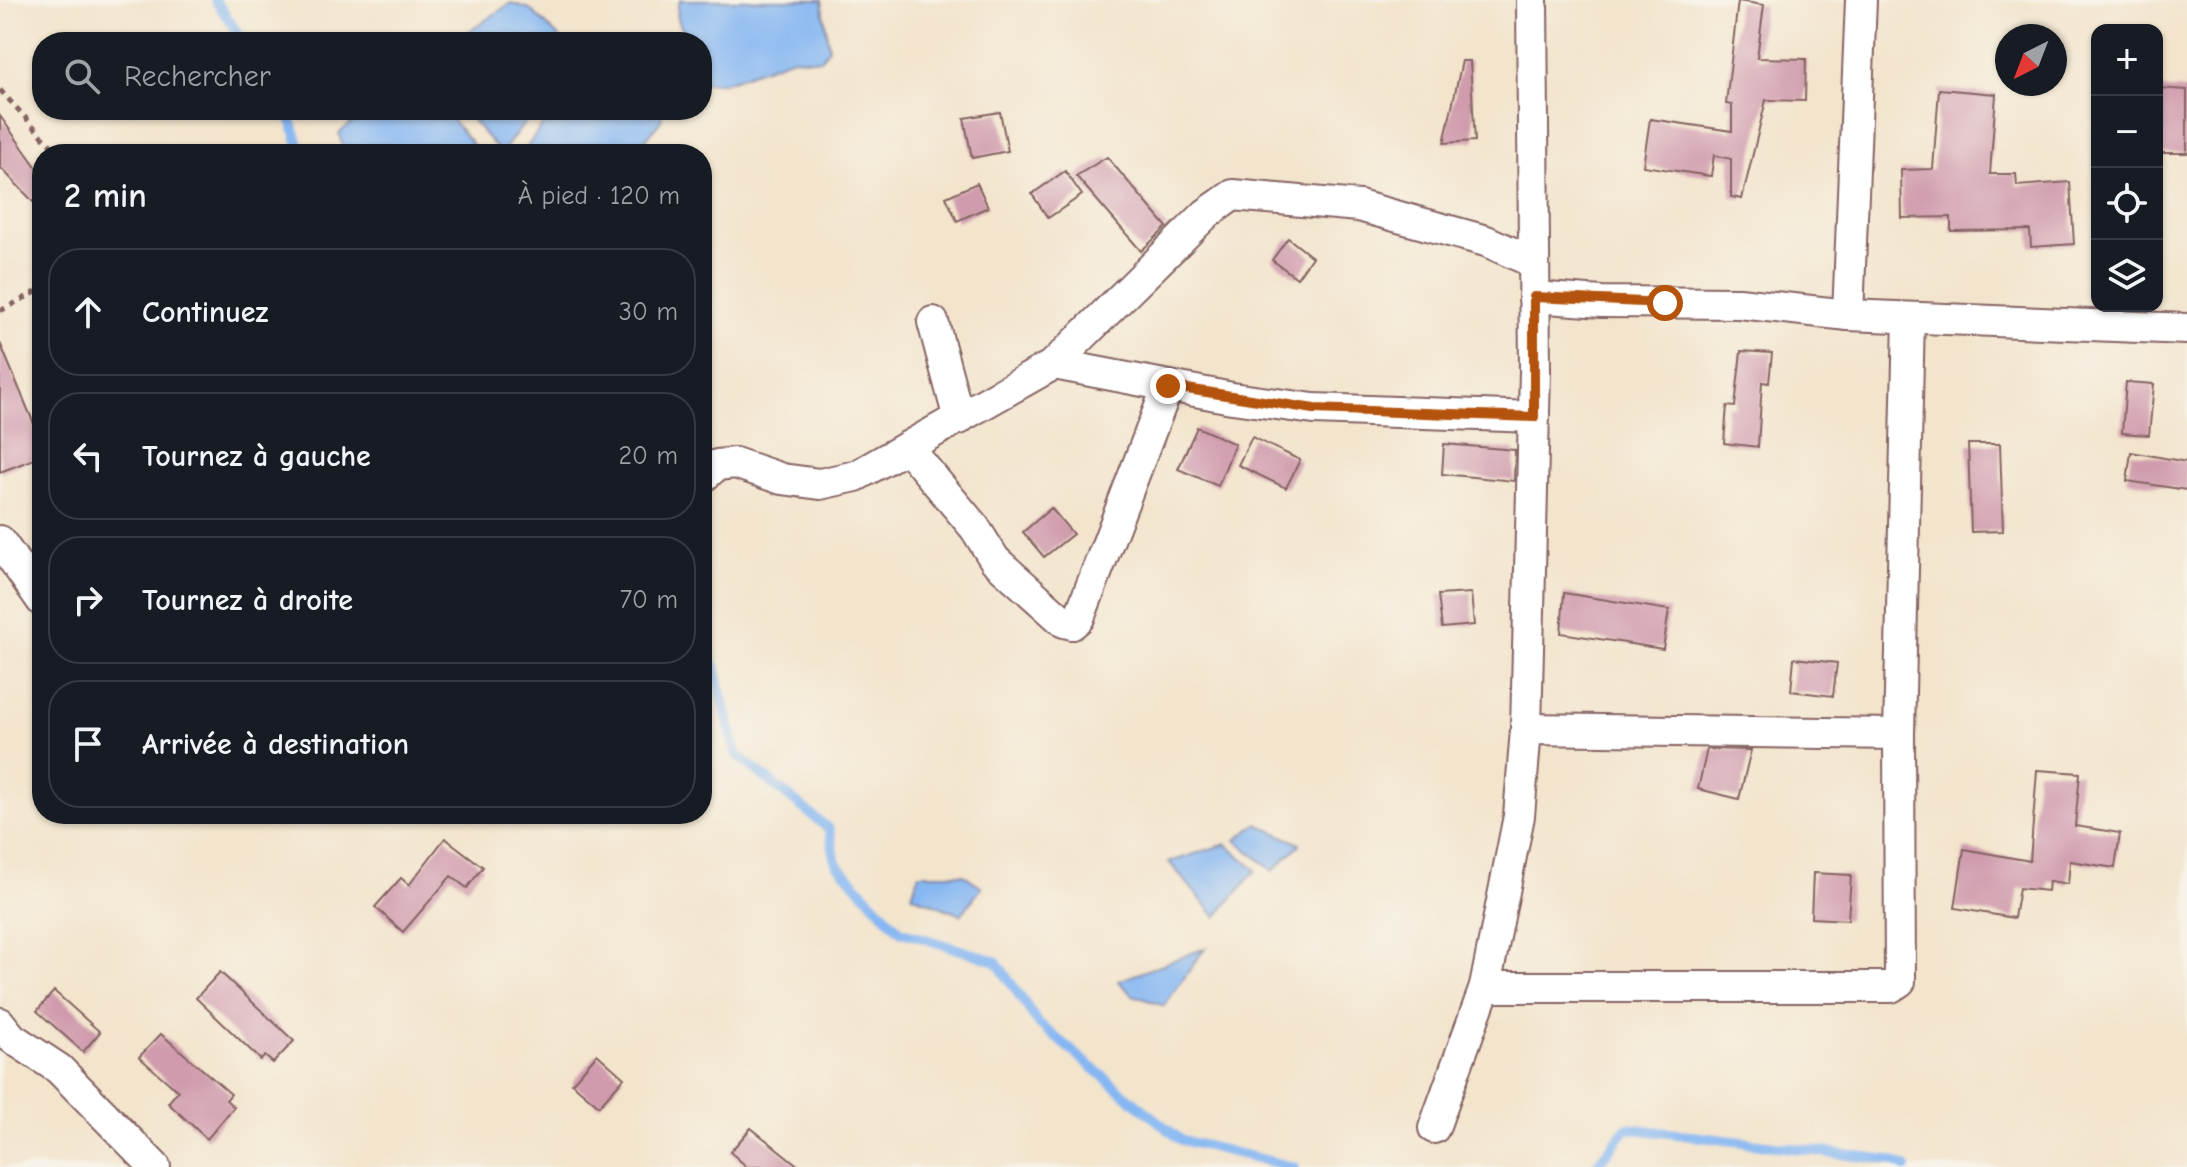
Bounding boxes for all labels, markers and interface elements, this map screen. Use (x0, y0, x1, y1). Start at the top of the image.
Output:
north arrow (1995, 24, 2067, 96)
map controls (2091, 24, 2163, 312)
button: + (2091, 24, 2163, 96)
search box (32, 32, 712, 120)
icon: search (60, 54, 104, 98)
text: Rechercher (124, 59, 271, 94)
button: − (2091, 96, 2163, 168)
button: locate (2091, 168, 2163, 240)
text: 2 min (64, 176, 147, 216)
text: À pied · 120 m (518, 181, 680, 211)
button: layers (2091, 240, 2163, 312)
route start (1647, 285, 1683, 321)
icon: ahead (66, 290, 110, 334)
text: Continuez (142, 295, 268, 330)
text: 30 m (619, 297, 678, 327)
route end (1150, 368, 1186, 404)
icon: left (66, 434, 110, 478)
text: Tournez à gauche (142, 439, 371, 474)
text: 20 m (618, 441, 678, 471)
icon: right (66, 578, 110, 622)
text: Tournez à droite (142, 583, 353, 618)
text: 70 m (620, 585, 678, 615)
icon: arrive (66, 722, 110, 766)
text: Arrivée à destination (142, 727, 409, 762)

